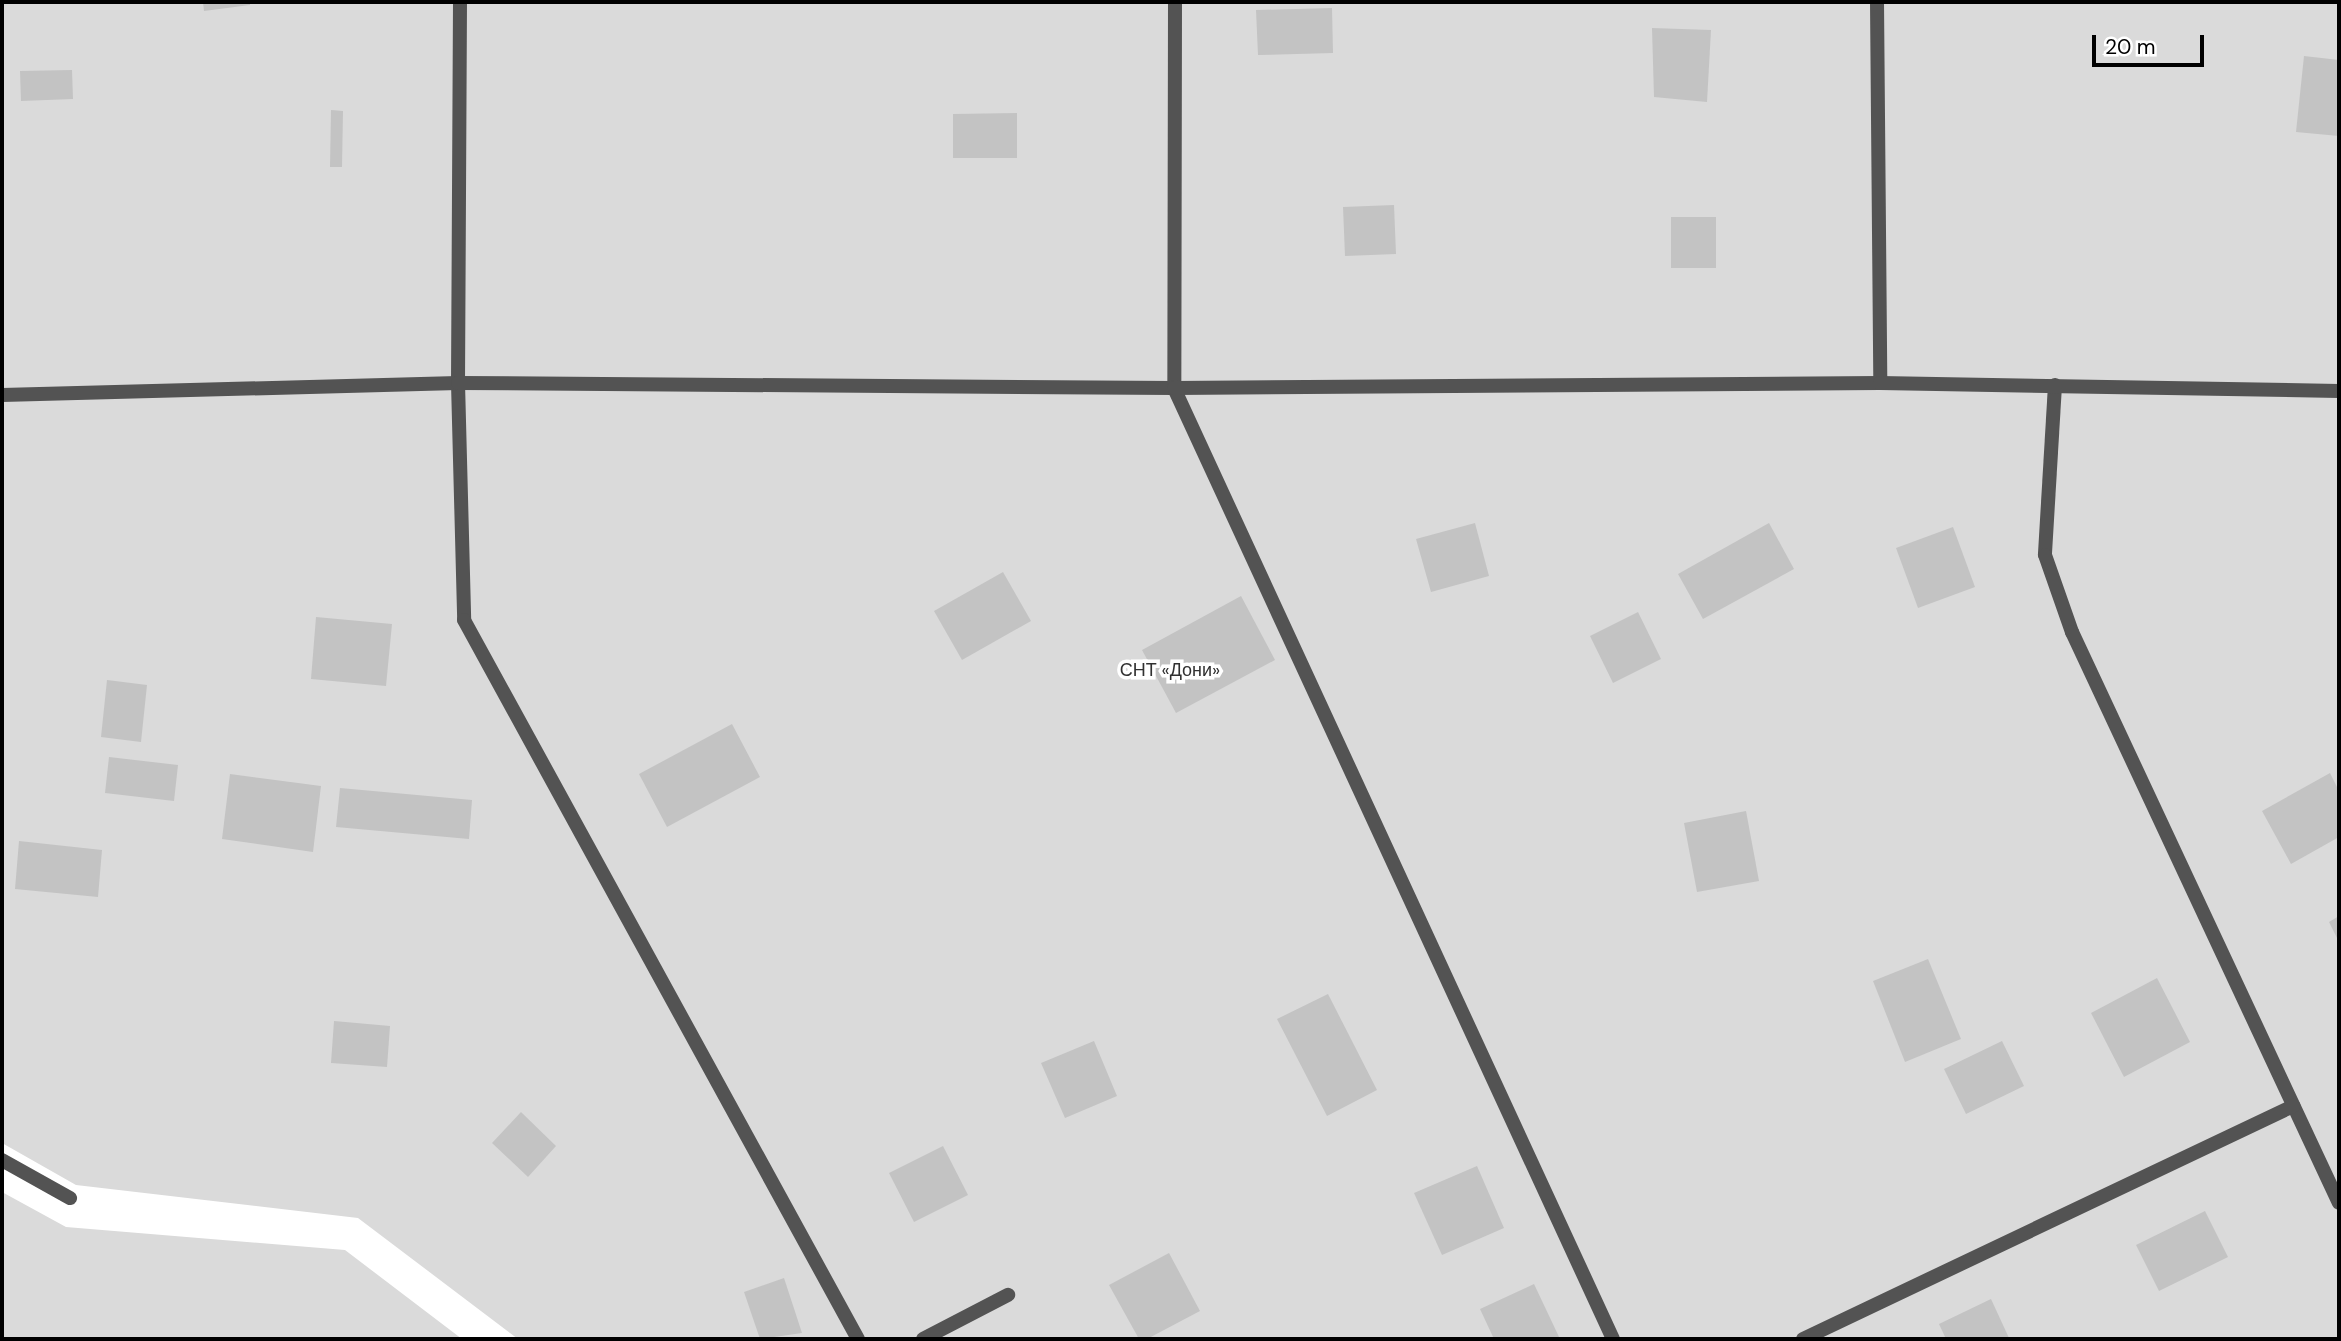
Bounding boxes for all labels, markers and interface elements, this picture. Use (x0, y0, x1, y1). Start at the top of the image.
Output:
scale bar (2096, 21, 2208, 65)
text: 20 m (2105, 33, 2156, 61)
park label: СНТ «Дони» (1120, 659, 1220, 681)

